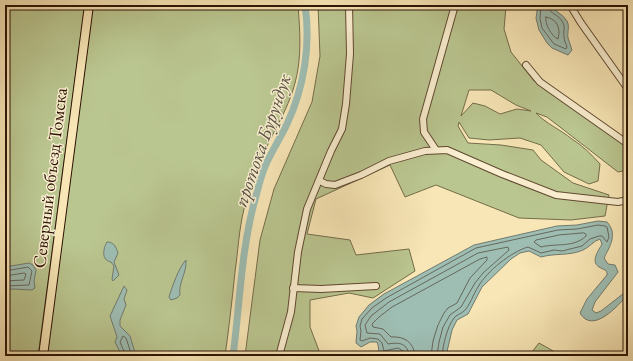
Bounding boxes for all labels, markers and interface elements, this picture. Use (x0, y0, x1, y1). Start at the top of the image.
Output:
water label: протока Бурундук (228, 70, 297, 210)
street label: Северный объезд Томска (27, 86, 72, 269)

